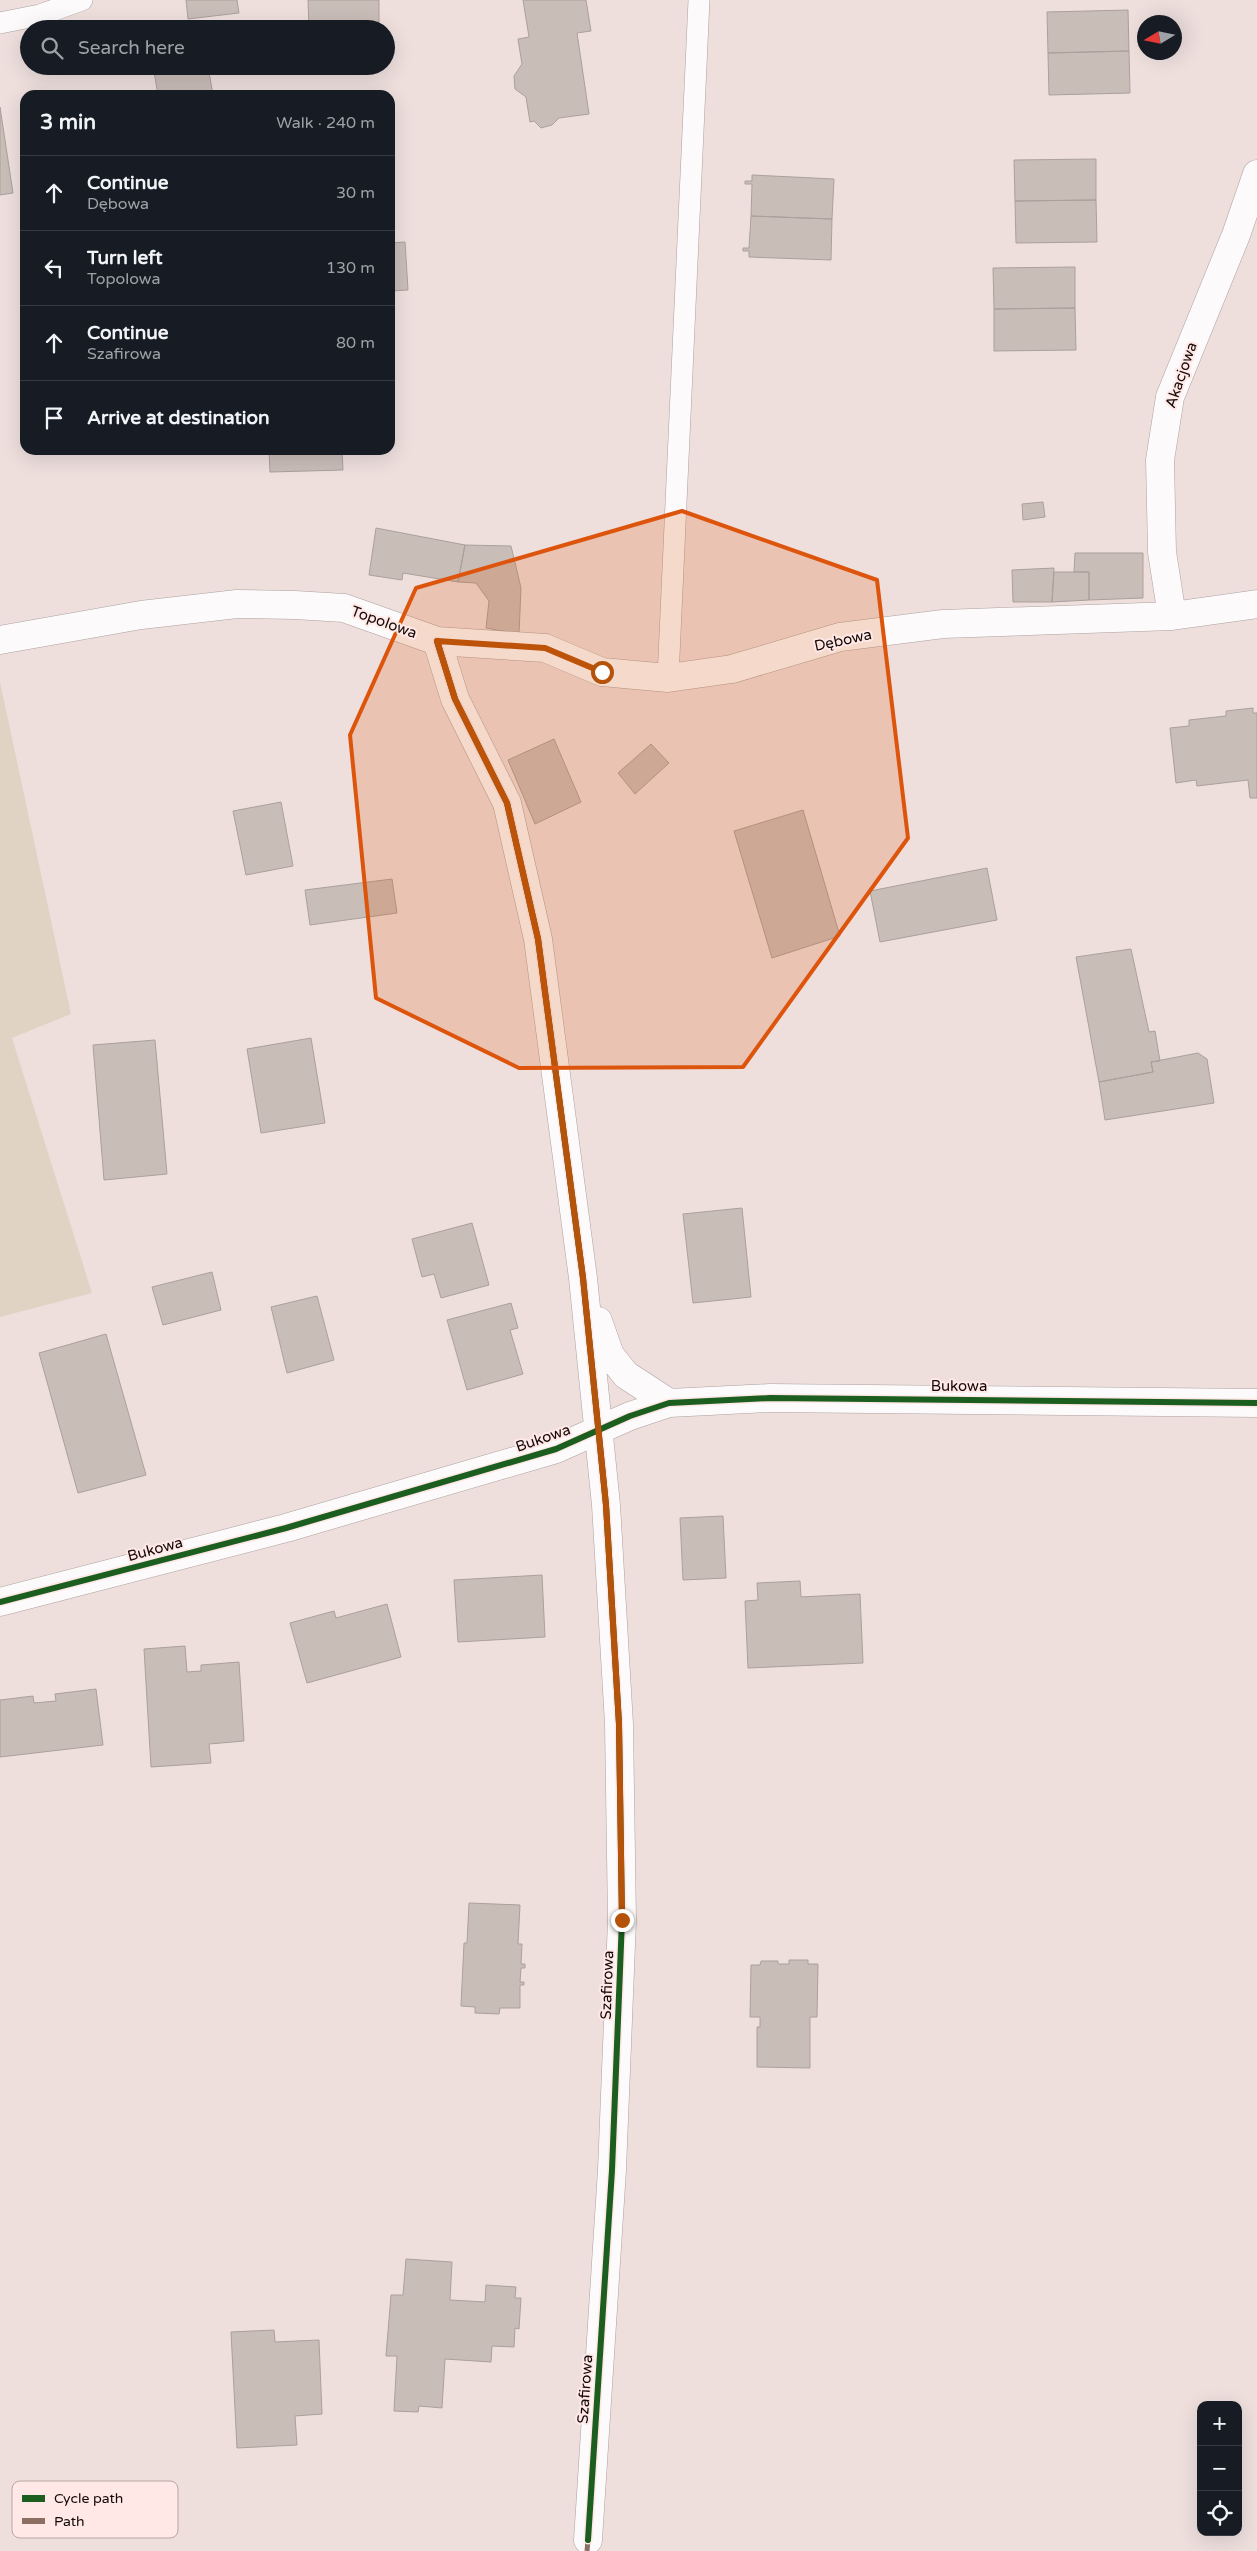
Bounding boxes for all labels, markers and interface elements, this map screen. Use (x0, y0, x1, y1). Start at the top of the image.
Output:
north arrow (1137, 15, 1182, 60)
search box (20, 20, 395, 75)
icon: search (38, 34, 66, 62)
text: Search here (78, 37, 185, 59)
text: 3 min (40, 110, 96, 135)
text: Walk · 240 m (276, 113, 375, 133)
text: Continue (87, 172, 169, 194)
icon: ahead (40, 179, 68, 207)
text: 30 m (336, 183, 375, 203)
text: Dębowa (87, 194, 149, 214)
text: Turn left (87, 247, 163, 269)
icon: left (40, 254, 68, 282)
text: 130 m (326, 258, 375, 278)
text: Topolowa (87, 269, 160, 289)
text: Continue (87, 322, 169, 344)
icon: ahead (40, 329, 68, 357)
text: 80 m (336, 333, 375, 353)
street label: Akacjowa (1161, 340, 1201, 410)
text: Szafirowa (87, 344, 161, 364)
icon: arrive (40, 404, 68, 432)
text: Arrive at destination (87, 407, 270, 429)
street label: Topolowa (349, 602, 419, 642)
street label: Dębowa (813, 625, 873, 655)
route start (591, 661, 614, 684)
street label: Bukowa (931, 1377, 987, 1395)
street label: Bukowa (513, 1420, 573, 1456)
street label: Bukowa (125, 1533, 185, 1565)
route end (611, 1909, 634, 1932)
street label: Szafirowa (597, 1950, 617, 2020)
street label: Szafirowa (574, 2354, 596, 2424)
map controls (1197, 2401, 1242, 2536)
button: + (1197, 2401, 1242, 2446)
button: − (1197, 2446, 1242, 2491)
legend (12, 2481, 178, 2538)
text: Cycle path (54, 2490, 123, 2507)
button: locate (1197, 2491, 1242, 2536)
text: Path (54, 2513, 85, 2530)

